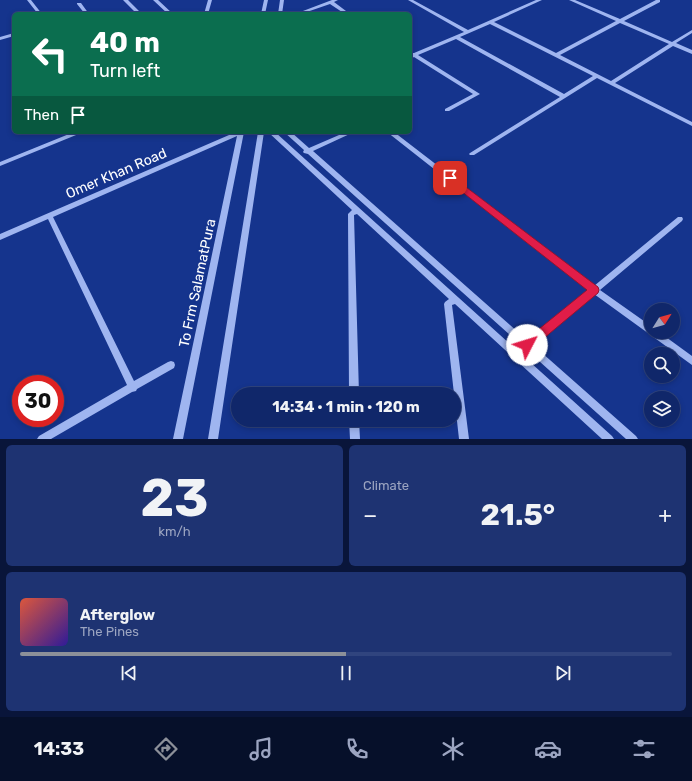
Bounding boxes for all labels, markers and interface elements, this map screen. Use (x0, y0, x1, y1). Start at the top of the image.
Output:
text: 40 m (90, 26, 160, 59)
icon: left (24, 28, 76, 80)
text: Turn left (90, 60, 160, 82)
icon: arrive (67, 104, 89, 126)
text: Then (24, 106, 59, 124)
street label: Omer Khan Road (63, 145, 169, 202)
pin (433, 161, 467, 195)
icon: arrive (439, 167, 461, 189)
street label: To Frm SalamatPura (176, 217, 219, 349)
north arrow (644, 303, 680, 339)
map controls (644, 303, 680, 427)
position arrow (506, 324, 548, 366)
button: search (644, 347, 680, 383)
speed limit sign: 30 (12, 375, 64, 427)
button: layers (644, 391, 680, 427)
text: 14:34 · 1 min · 120 m (272, 398, 420, 416)
text: 23 (140, 467, 209, 529)
text: Climate (363, 478, 409, 493)
text: 21.5° (480, 497, 555, 533)
text: − (363, 502, 377, 529)
text: + (658, 502, 672, 529)
text: km/h (158, 524, 191, 539)
text: Afterglow (80, 606, 155, 624)
text: The Pines (80, 624, 139, 639)
icon: previous (118, 662, 140, 684)
icon: pause (335, 662, 357, 684)
icon: next (552, 662, 574, 684)
icon: directions (152, 735, 180, 763)
icon: music (247, 735, 275, 763)
icon: phone (343, 735, 371, 763)
icon: climate (439, 735, 467, 763)
icon: car (534, 735, 562, 763)
icon: filters (630, 735, 658, 763)
text: 14:33 (34, 738, 84, 760)

